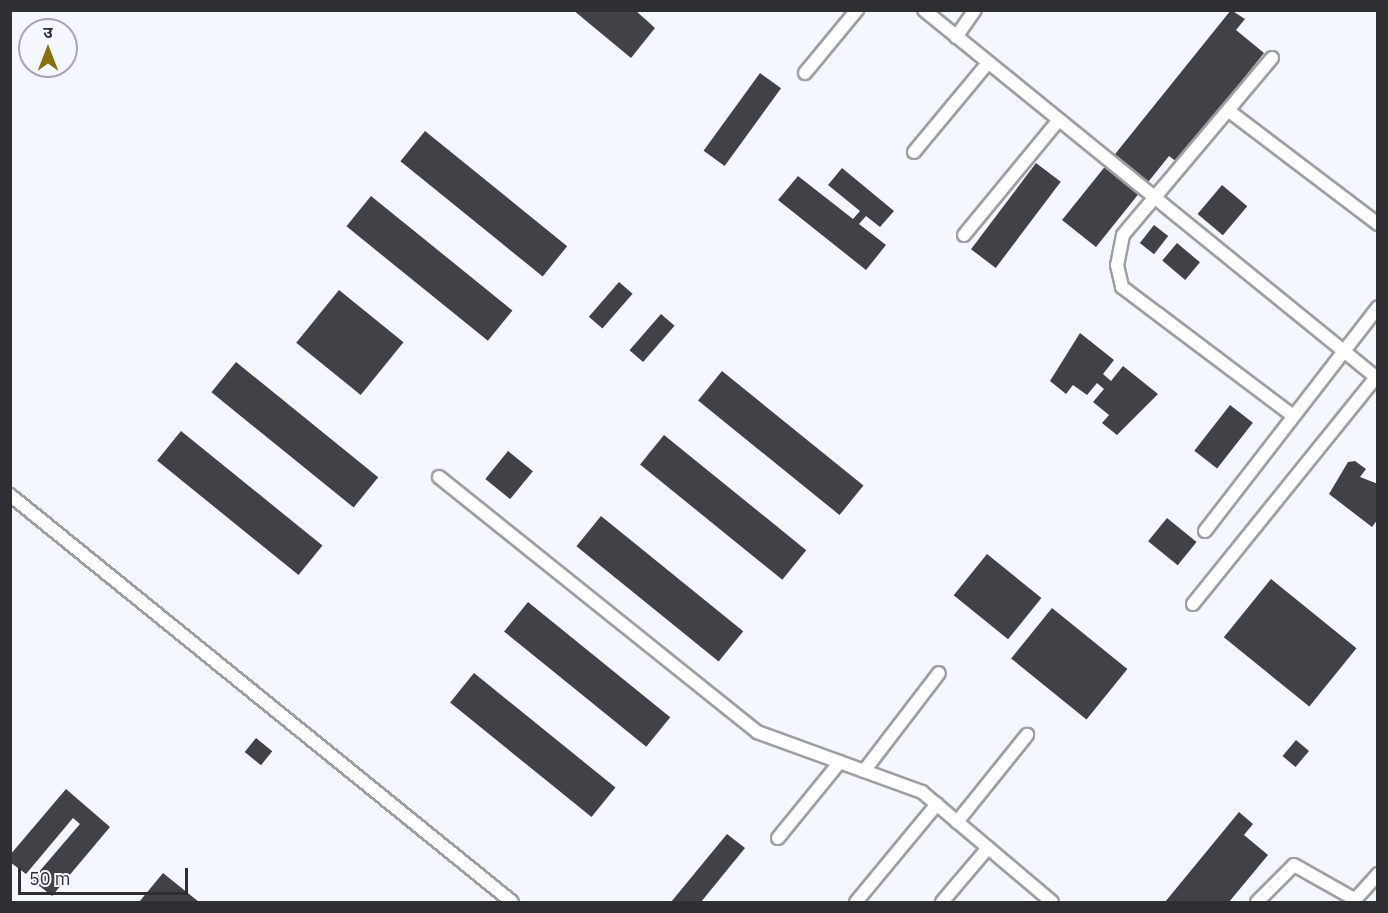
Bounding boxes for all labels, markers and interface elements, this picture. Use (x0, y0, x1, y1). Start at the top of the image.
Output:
north arrow (18, 18, 78, 78)
text: उ (43, 22, 53, 42)
scale bar (21, 856, 190, 894)
text: 50 m (29, 867, 71, 890)

